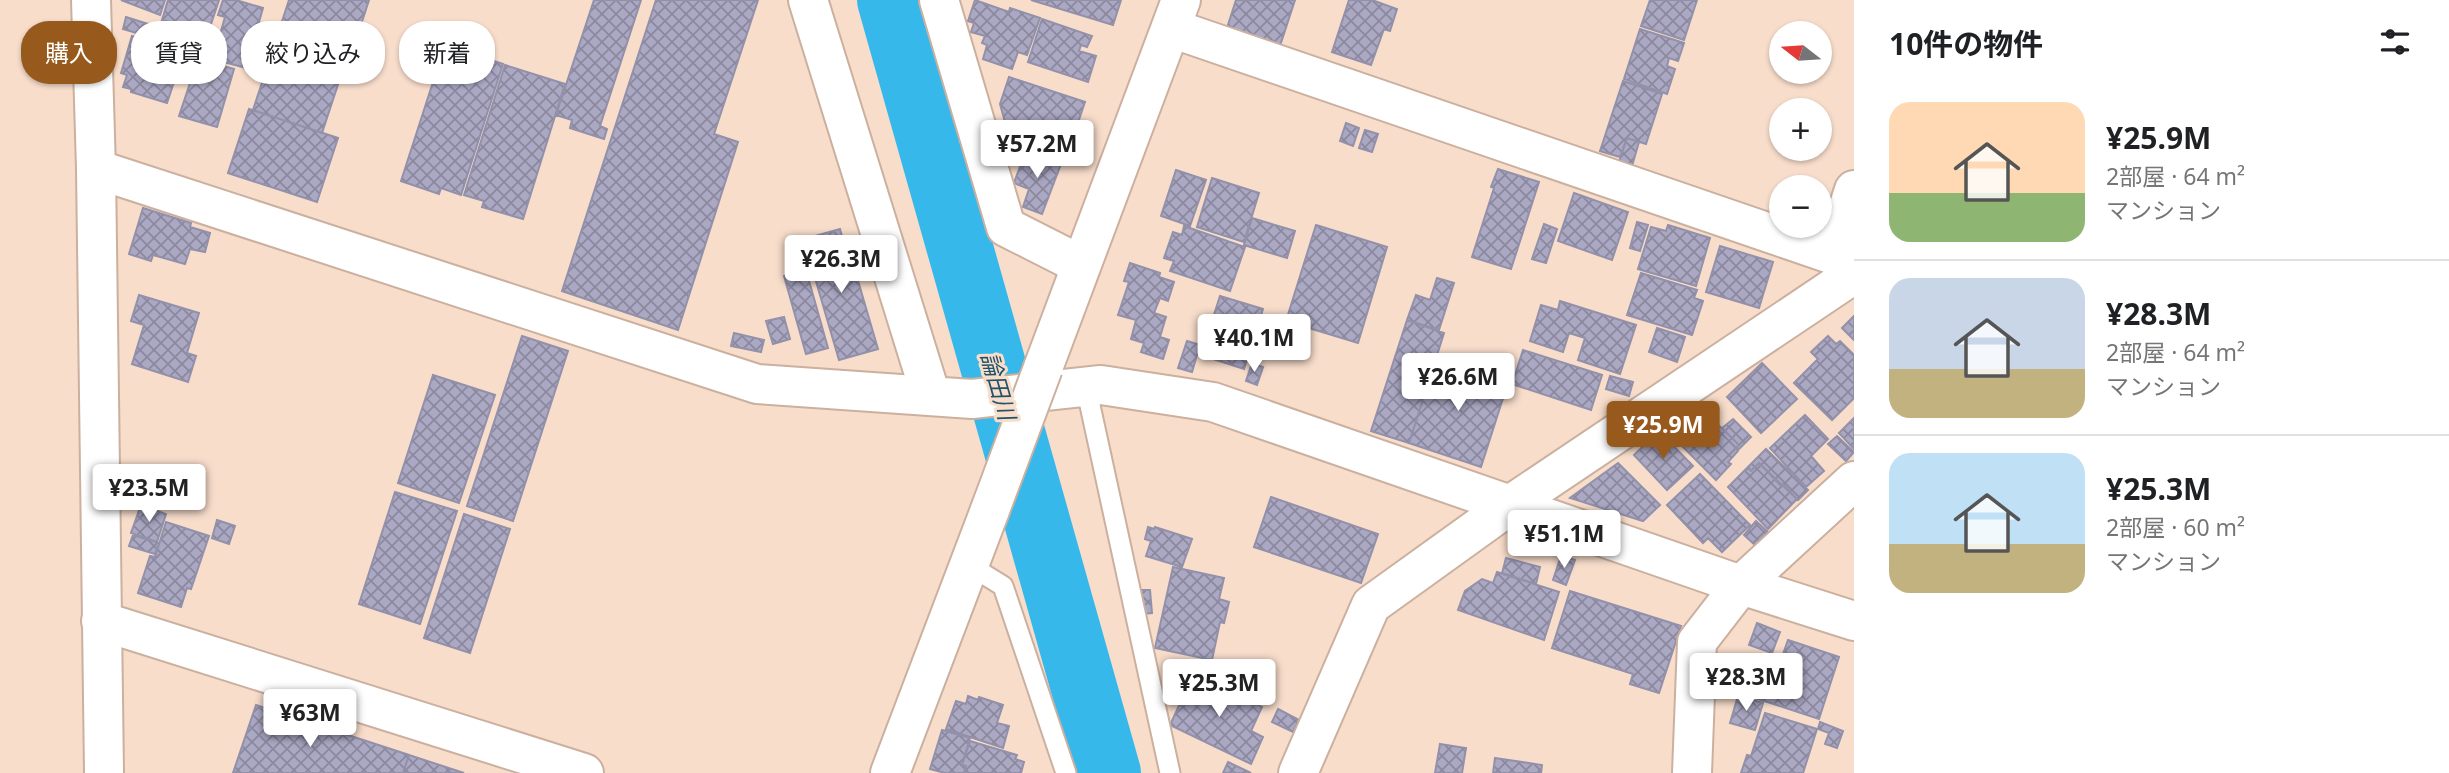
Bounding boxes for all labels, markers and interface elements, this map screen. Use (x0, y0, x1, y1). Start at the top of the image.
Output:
chip: 購入 (21, 21, 117, 84)
chip: 賃貸 (131, 21, 227, 84)
chip: 絞り込み (241, 21, 385, 84)
chip: 新着 (399, 21, 495, 84)
north arrow (1769, 21, 1832, 84)
map controls (1769, 21, 1832, 238)
text: 10件の物件 (1889, 23, 2043, 64)
icon: filters (2376, 23, 2414, 61)
button: + (1769, 98, 1832, 161)
text: ¥25.9M (2106, 117, 2211, 158)
pin: ¥57.2M (980, 120, 1094, 180)
text: ¥57.2M (997, 127, 1077, 159)
icon: home (1945, 130, 2029, 214)
text: 2部屋 · 64 m² (2106, 160, 2245, 192)
button: − (1769, 175, 1832, 238)
text: マンション (2106, 194, 2221, 226)
pin: ¥26.3M (784, 236, 898, 295)
text: ¥26.3M (801, 242, 881, 274)
text: ¥28.3M (2106, 293, 2211, 334)
icon: home (1945, 306, 2029, 390)
pin: ¥40.1M (1197, 314, 1311, 374)
text: ¥40.1M (1214, 321, 1294, 353)
text: 2部屋 · 64 m² (2106, 336, 2245, 368)
water label: 論田川 (974, 348, 1025, 426)
pin: ¥26.6M (1401, 354, 1515, 413)
text: ¥26.6M (1418, 360, 1498, 392)
text: マンション (2106, 370, 2221, 402)
pin: ¥25.9M (1606, 402, 1720, 461)
text: ¥25.9M (1623, 408, 1703, 440)
pin: ¥23.5M (92, 464, 206, 524)
text: ¥25.3M (2106, 468, 2211, 509)
text: ¥23.5M (109, 471, 189, 503)
icon: home (1945, 481, 2029, 565)
pin: ¥51.1M (1507, 510, 1621, 570)
text: 2部屋 · 60 m² (2106, 511, 2245, 543)
text: ¥51.1M (1524, 517, 1604, 549)
text: マンション (2106, 545, 2221, 577)
pin: ¥28.3M (1689, 654, 1803, 713)
pin: ¥25.3M (1162, 660, 1276, 719)
text: ¥28.3M (1706, 660, 1786, 692)
text: ¥25.3M (1179, 666, 1259, 698)
pin: ¥63M (269, 690, 351, 749)
text: ¥63M (279, 696, 341, 728)

